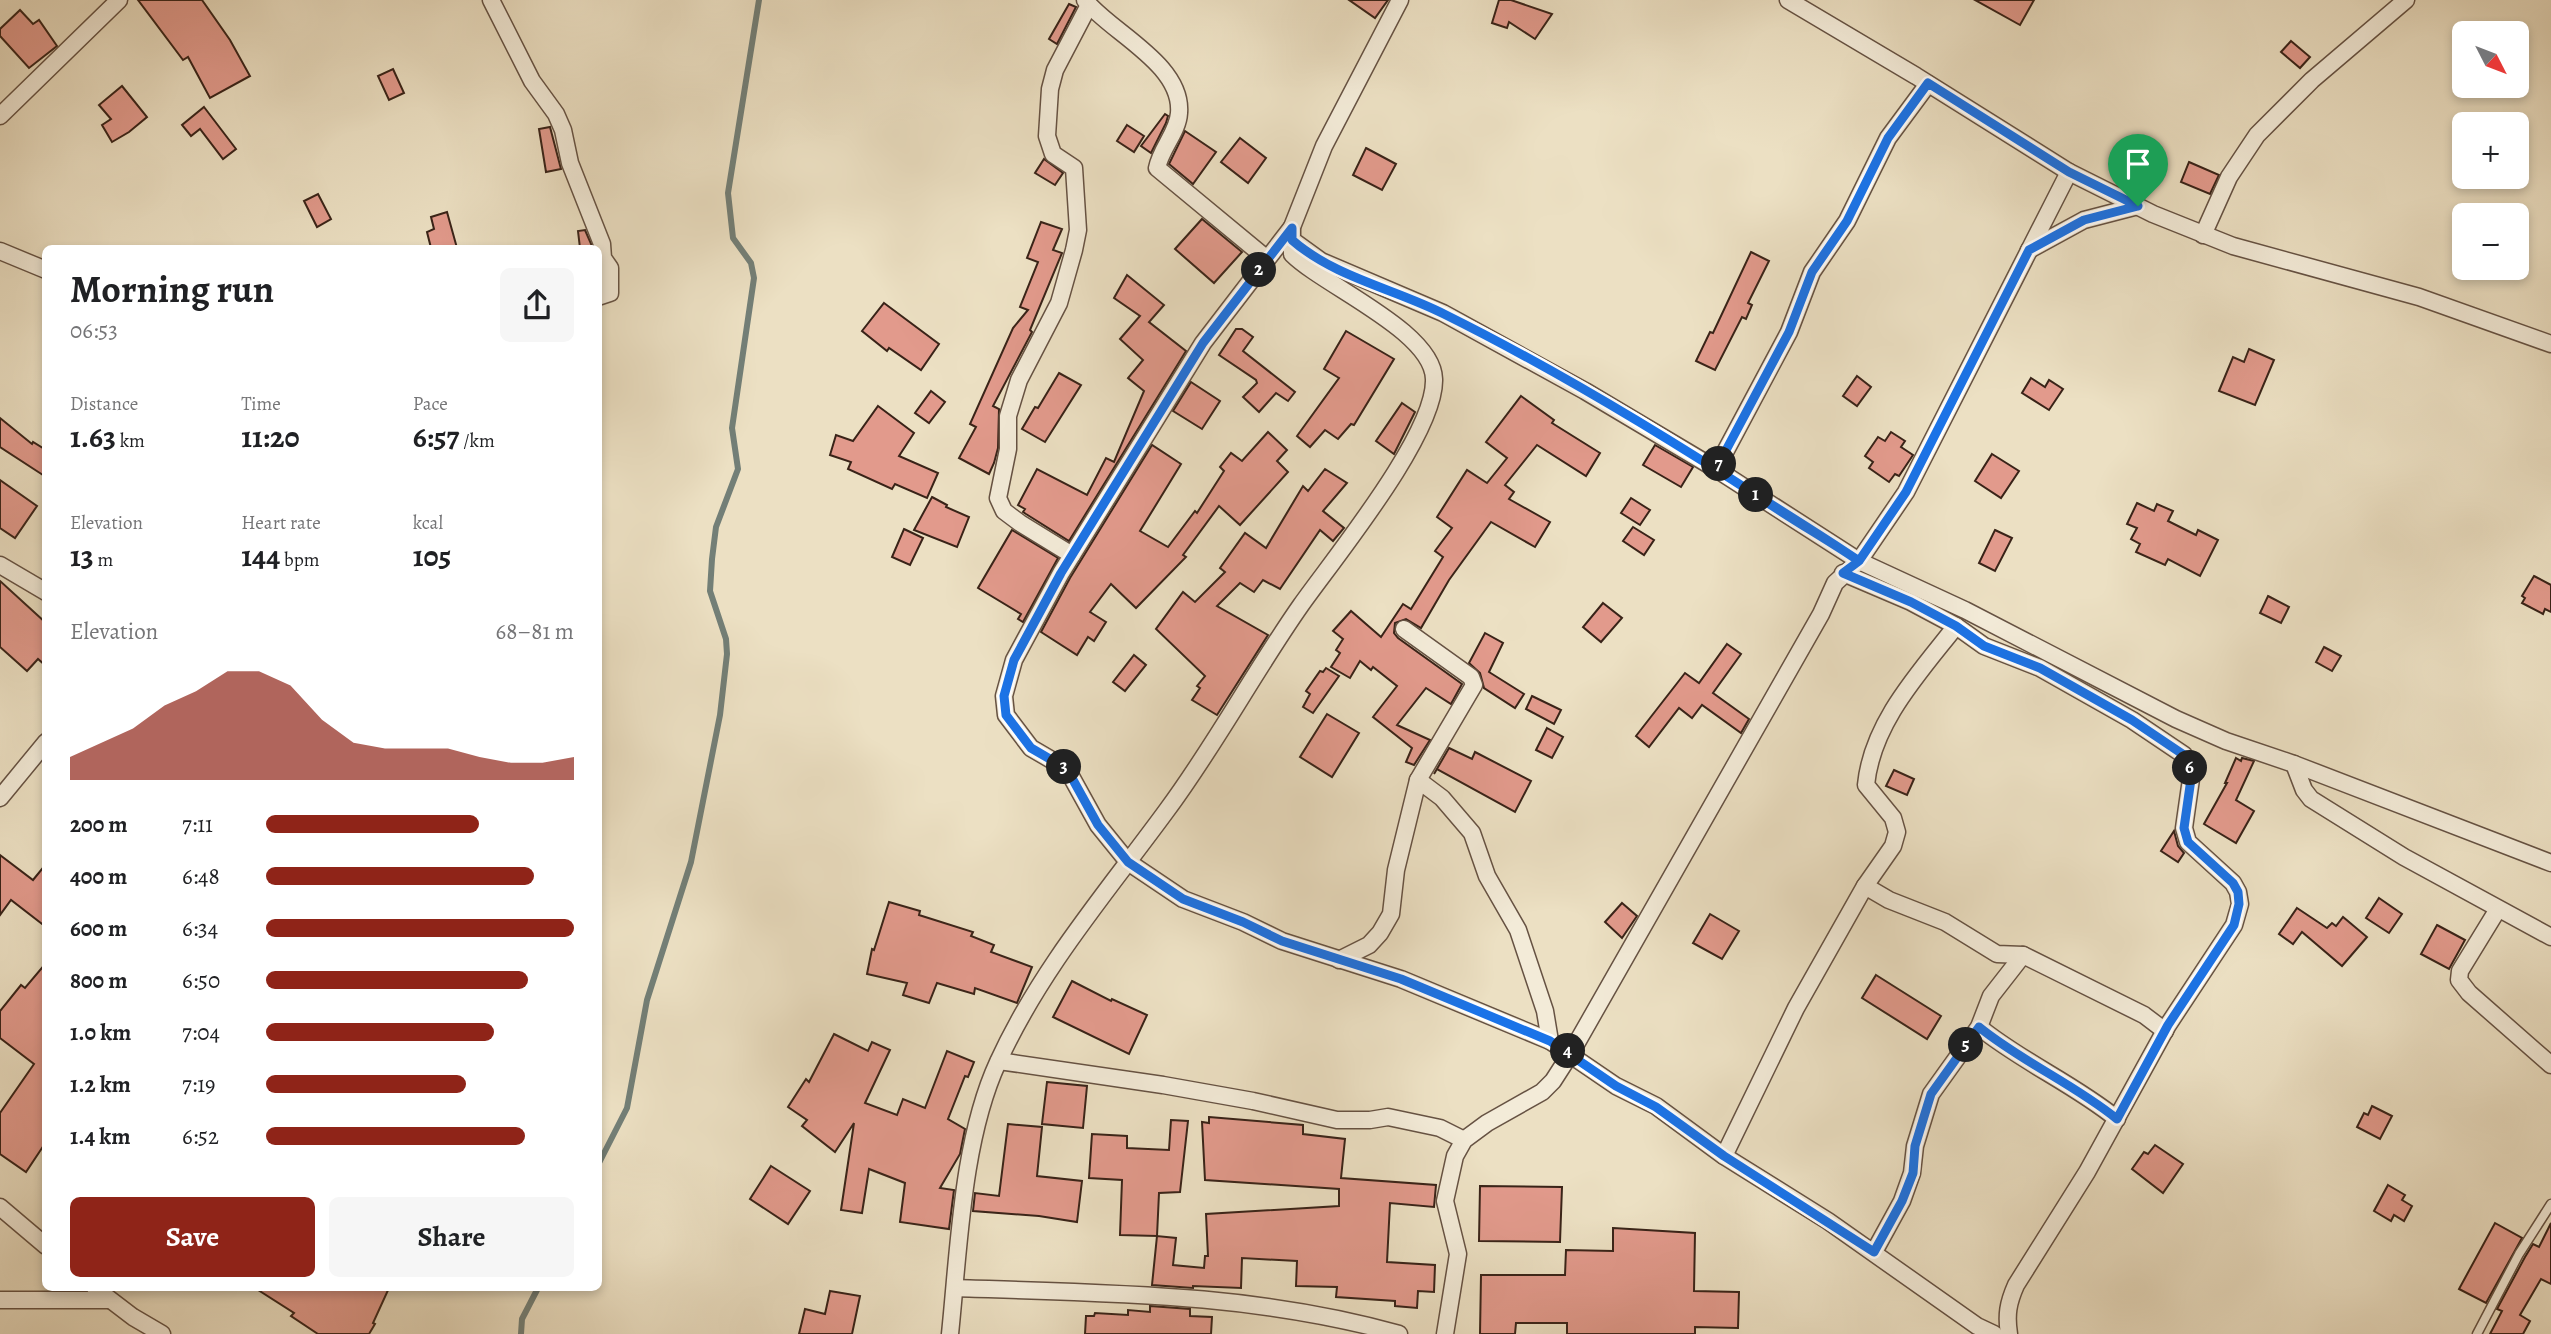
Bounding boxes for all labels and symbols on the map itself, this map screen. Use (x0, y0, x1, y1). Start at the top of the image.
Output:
north arrow (2452, 21, 2529, 98)
pin (2108, 134, 2168, 206)
pin: 2 (1242, 252, 1276, 288)
pin: 7 (1702, 447, 1736, 482)
pin: 1 (1738, 477, 1774, 512)
pin: 3 (1046, 750, 1082, 784)
pin: 6 (2172, 750, 2208, 786)
pin: 5 (1948, 1028, 1983, 1062)
pin: 4 (1550, 1034, 1586, 1068)

